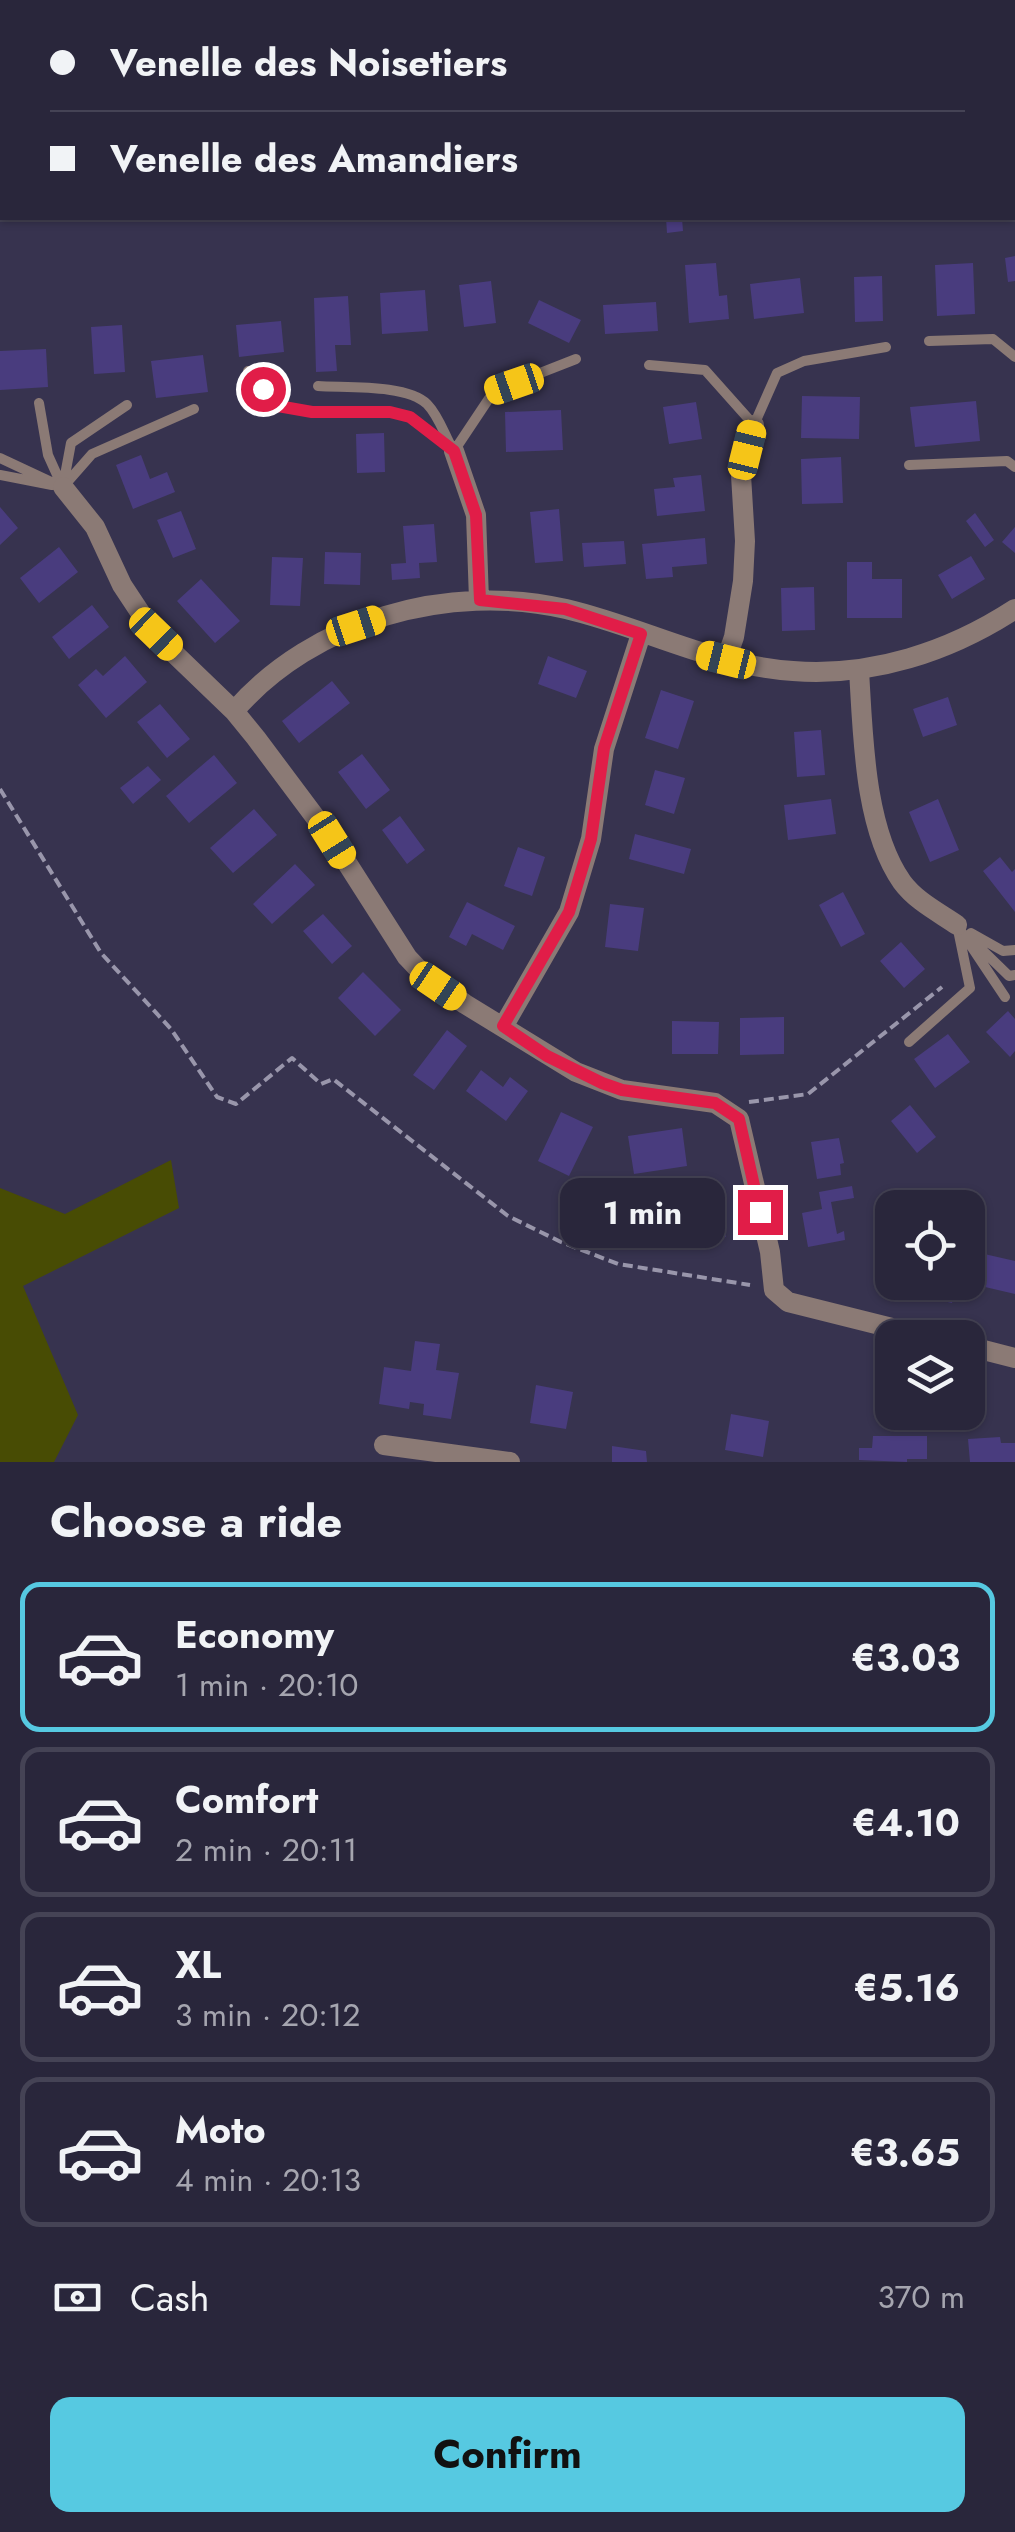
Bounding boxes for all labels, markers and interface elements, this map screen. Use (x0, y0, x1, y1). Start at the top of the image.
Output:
text: Venelle des Noisetiers (110, 35, 507, 90)
text: Venelle des Amandiers (110, 131, 518, 186)
car (481, 360, 547, 408)
route start (241, 367, 286, 412)
car (725, 417, 769, 483)
car (124, 602, 188, 666)
car (323, 602, 389, 650)
car (693, 638, 759, 682)
car (303, 807, 361, 873)
car (405, 957, 471, 1015)
callout: 1 min (560, 1177, 725, 1247)
text: 1 min (603, 1190, 682, 1236)
route end (738, 1190, 783, 1235)
map controls (875, 1190, 985, 1430)
button: locate (875, 1190, 985, 1300)
button: layers (875, 1320, 985, 1430)
text: Choose a ride (50, 1489, 342, 1554)
text: Economy (175, 1607, 334, 1662)
icon: car (55, 1612, 145, 1702)
text: €3.03 (851, 1630, 960, 1685)
text: 1 min · 20:10 (175, 1662, 359, 1708)
text: Comfort (175, 1772, 318, 1827)
icon: car (55, 1777, 145, 1867)
text: €4.10 (852, 1795, 960, 1850)
text: 2 min · 20:11 (175, 1827, 358, 1873)
text: XL (175, 1937, 221, 1992)
icon: car (55, 1942, 145, 2032)
text: €5.16 (854, 1960, 960, 2015)
text: 3 min · 20:12 (175, 1992, 361, 2038)
text: Moto (175, 2102, 266, 2157)
icon: car (55, 2107, 145, 2197)
text: €3.65 (850, 2125, 960, 2180)
text: 4 min · 20:13 (175, 2157, 361, 2203)
icon: cash (50, 2270, 105, 2325)
text: Cash (130, 2270, 210, 2325)
text: 370 m (877, 2274, 965, 2320)
button: Confirm (50, 2397, 965, 2512)

